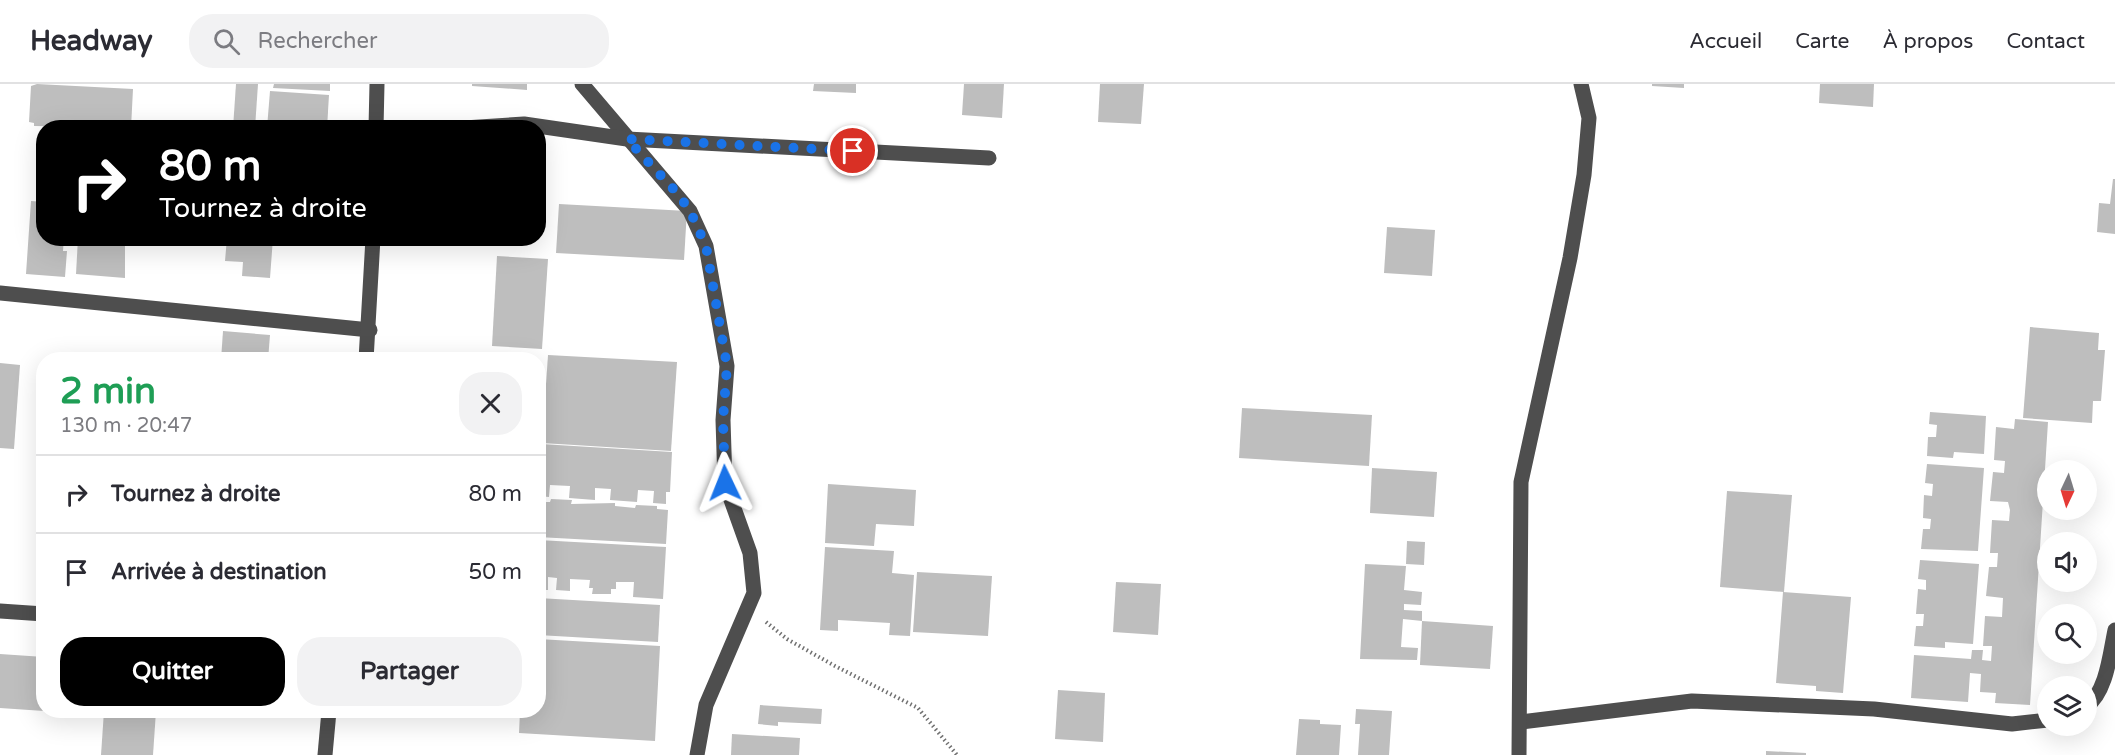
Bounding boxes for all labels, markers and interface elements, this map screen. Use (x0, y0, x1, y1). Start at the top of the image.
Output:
search box (189, 14, 609, 68)
text: Headway (30, 24, 153, 58)
icon: search (210, 25, 243, 58)
text: Rechercher (258, 28, 377, 54)
text: Accueil (1689, 29, 1762, 54)
text: Carte (1795, 29, 1849, 54)
text: À propos (1882, 29, 1973, 54)
text: Contact (2006, 29, 2085, 54)
pin (827, 125, 878, 176)
icon: arrive (836, 134, 869, 167)
text: 80 m (159, 141, 261, 192)
icon: right (60, 144, 138, 222)
text: Tournez à droite (159, 192, 367, 225)
text: 2 min (60, 370, 156, 413)
button: close (459, 372, 522, 435)
text: 130 m · 20:47 (60, 414, 192, 438)
position arrow (693, 451, 757, 515)
north arrow (2037, 460, 2097, 520)
map controls (2037, 460, 2097, 736)
icon: right (60, 478, 93, 511)
text: Tournez à droite (111, 481, 280, 507)
text: 80 m (468, 481, 522, 507)
button: sound (2037, 532, 2097, 592)
icon: arrive (60, 556, 93, 589)
text: Arrivée à destination (111, 559, 327, 585)
text: 50 m (468, 559, 522, 585)
button: search (2037, 604, 2097, 664)
button: Quitter (60, 637, 285, 706)
button: Partager (297, 637, 522, 706)
button: layers (2037, 676, 2097, 736)

